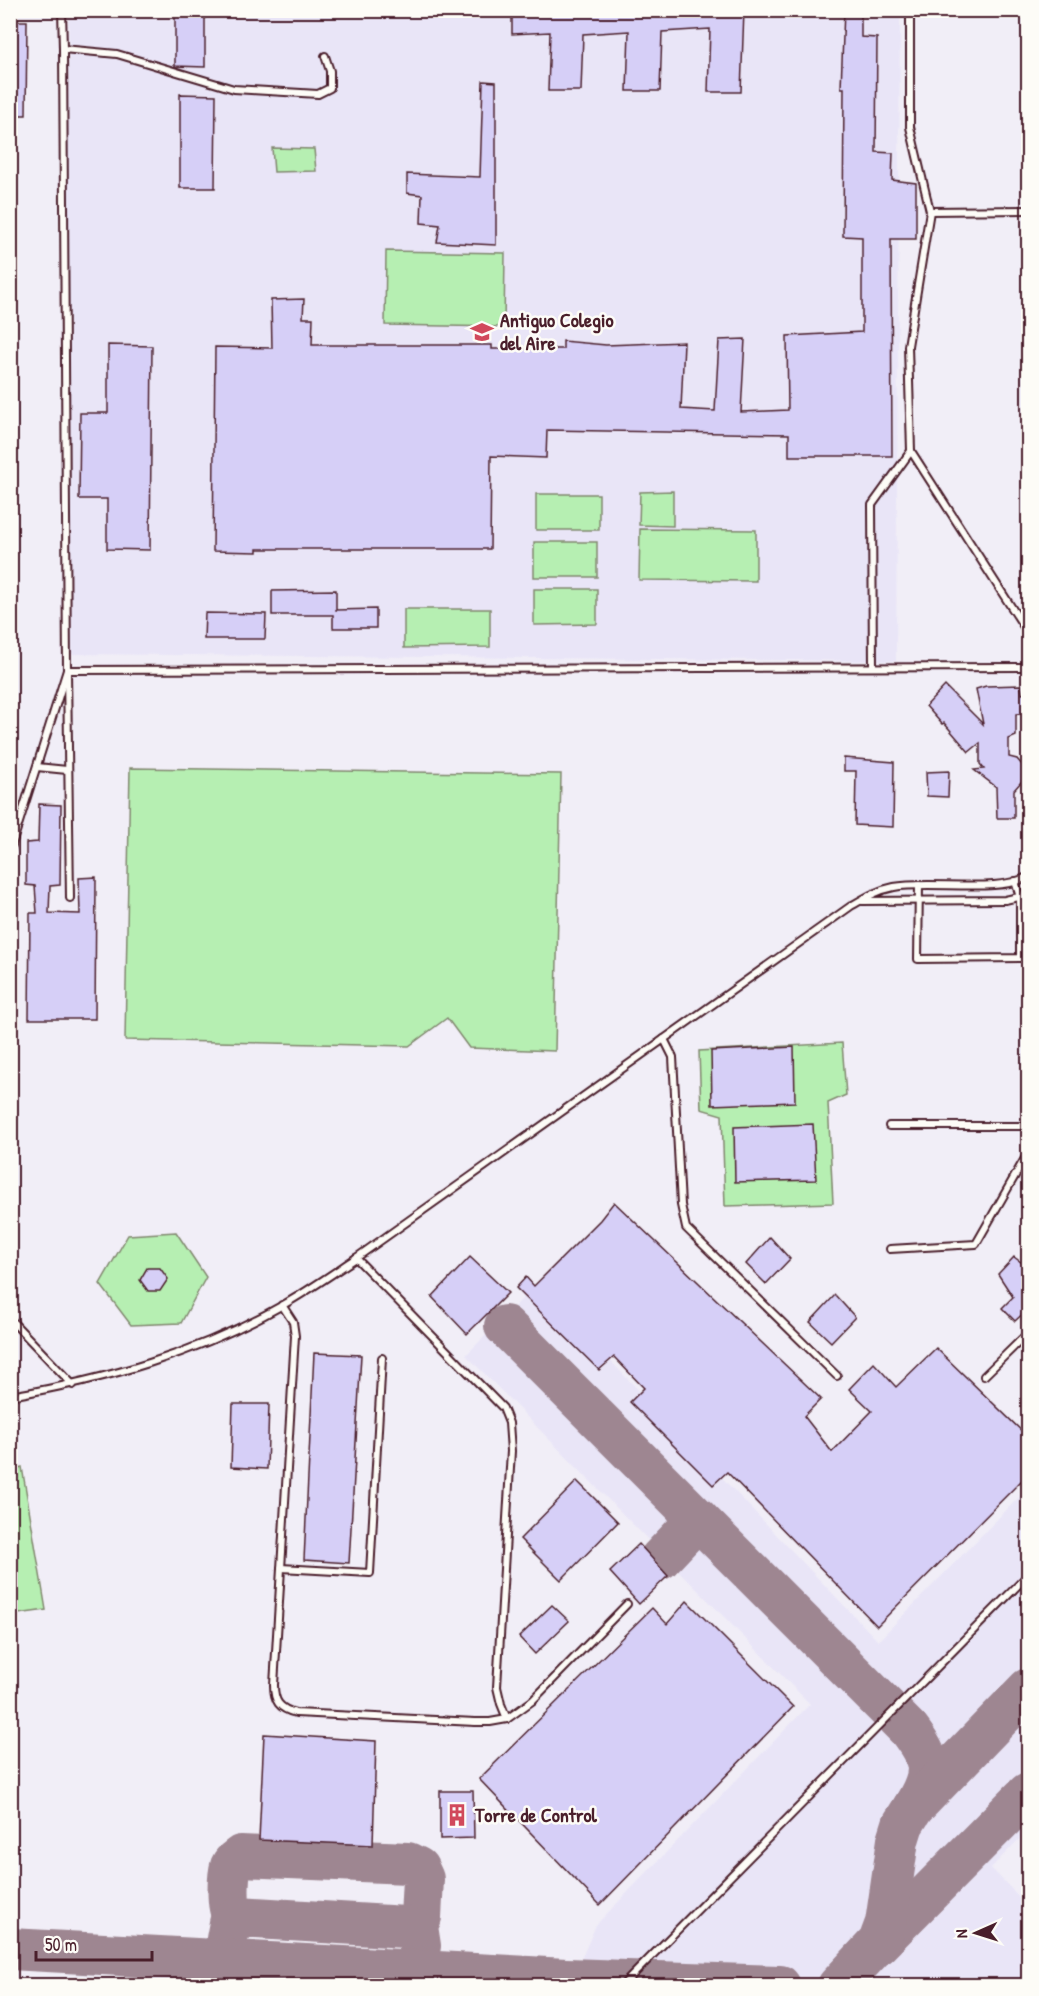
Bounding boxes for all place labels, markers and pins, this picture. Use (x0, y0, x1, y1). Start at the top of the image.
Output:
place label: Antiguo Colegio del Aire (500, 306, 613, 356)
school or university icon: Antiguo Colegio del Aire (469, 319, 495, 345)
place label: Torre de Control (474, 1801, 597, 1828)
building icon: Torre de Control (444, 1802, 470, 1828)

